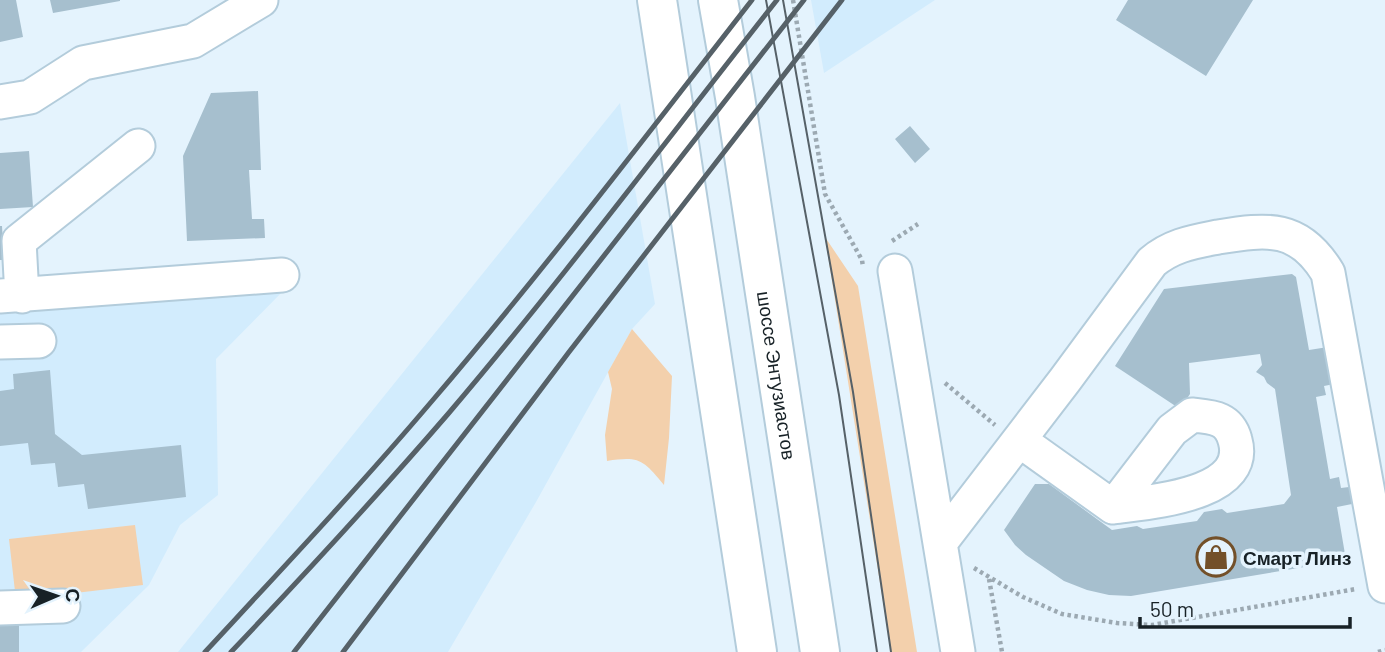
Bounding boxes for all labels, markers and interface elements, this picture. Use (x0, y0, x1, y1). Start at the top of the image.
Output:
street label: шоссе Энтузиастов (753, 289, 802, 461)
shop icon: Смарт Линз (1195, 536, 1237, 578)
place label: Смарт Линз (1243, 546, 1352, 569)
north arrow (21, 561, 91, 631)
scale bar (1140, 586, 1350, 630)
text: С (62, 588, 85, 603)
text: 50 m (1150, 596, 1194, 621)

